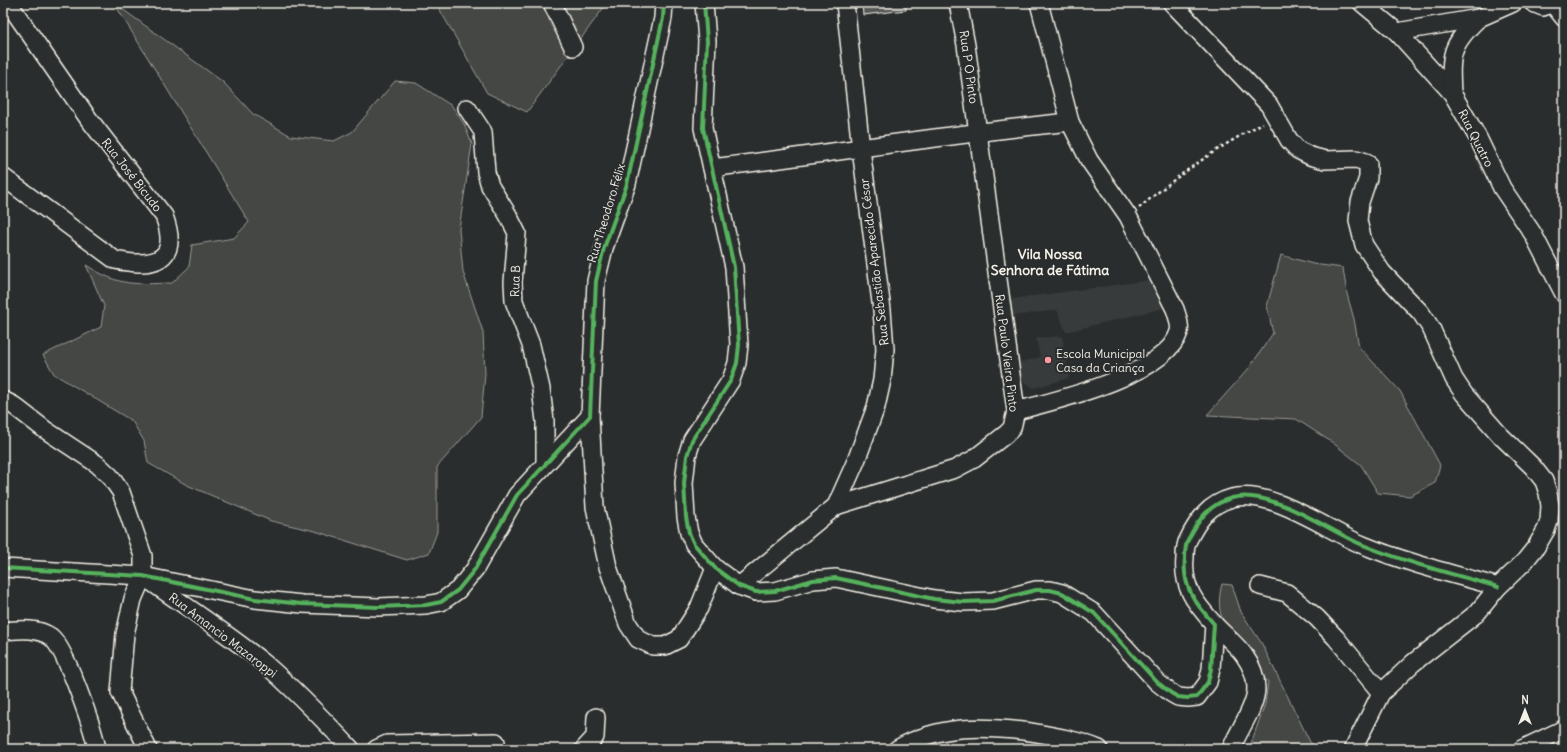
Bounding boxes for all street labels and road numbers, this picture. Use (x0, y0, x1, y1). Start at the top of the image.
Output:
street label: Rua P O Pinto (956, 29, 982, 105)
street label: Rua Quatro (1455, 107, 1497, 170)
street label: Rua José Bicudo (99, 135, 166, 215)
street label: Rua Theodoro Félix (584, 162, 628, 264)
street label: Rua Sebastião Aparecido César (856, 177, 892, 347)
street label: Rua B (507, 265, 523, 297)
street label: Rua Paulo Vieira Pinto (992, 293, 1022, 413)
street label: Rua Amancio Mazaroppi (166, 589, 280, 681)

